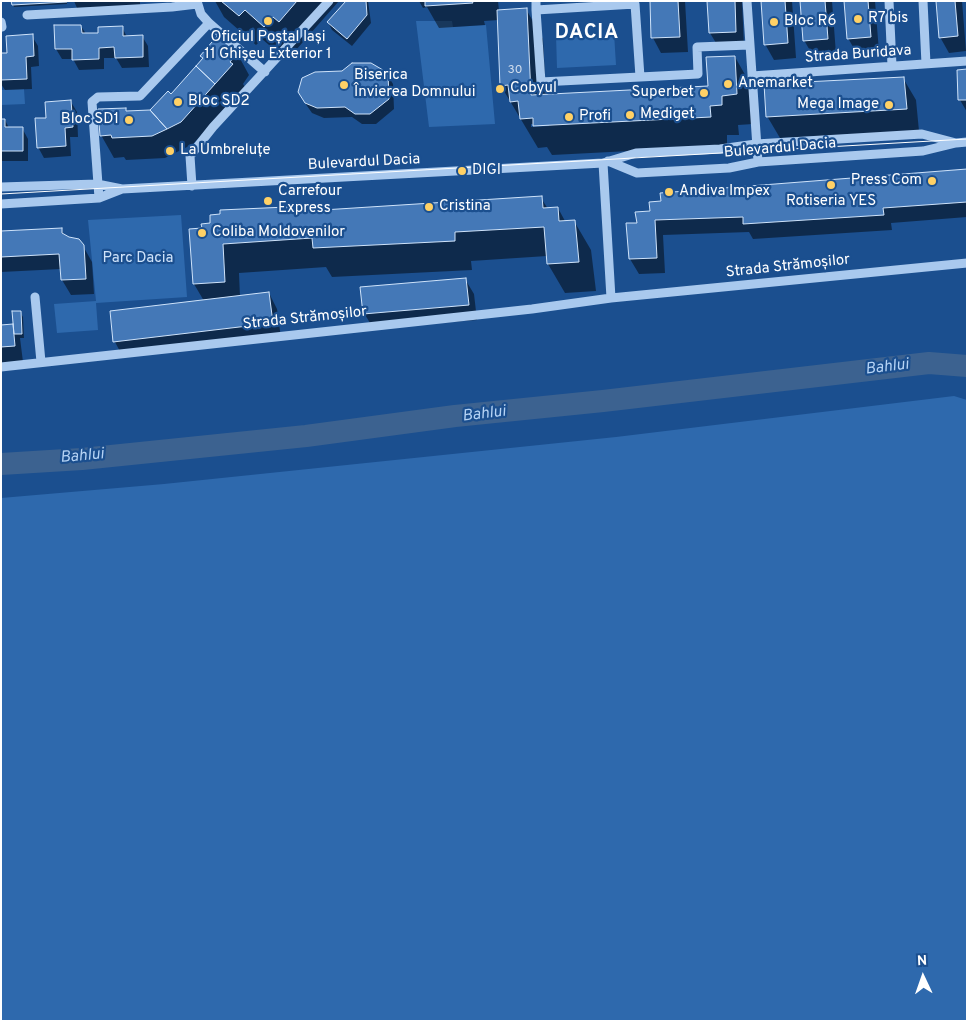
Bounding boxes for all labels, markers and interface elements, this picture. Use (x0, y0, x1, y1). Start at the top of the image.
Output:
place label: R7 bis (868, 10, 908, 28)
place label: Bloc R6 (784, 13, 836, 31)
marker: R7 bis (852, 13, 864, 25)
marker: Oficiul Poștal Iași 11 Ghișeu Exterior 1 (262, 15, 274, 27)
marker: Bloc R6 (768, 16, 780, 28)
district label: DACIA (554, 22, 620, 46)
place label: Oficiul Poștal Iași 11 Ghișeu Exterior 1 (204, 29, 332, 64)
street label: Strada Buridava (804, 42, 912, 68)
house number: 30 (508, 64, 522, 78)
place label: Biserica Învierea Domnului (354, 67, 476, 102)
place label: Anemarket (738, 75, 813, 93)
marker: Anemarket (722, 78, 734, 90)
marker: Biserica Învierea Domnului (338, 79, 350, 91)
place label: Cobyul (510, 80, 557, 98)
marker: Cobyul (494, 83, 506, 95)
place label: Superbet (632, 84, 694, 102)
marker: Superbet (698, 87, 710, 99)
place label: Bloc SD2 (188, 93, 250, 111)
marker: Bloc SD2 (172, 96, 184, 108)
place label: Mega Image (797, 96, 879, 114)
marker: Mega Image (883, 99, 895, 111)
place label: Mediget (640, 106, 695, 124)
place label: Profi (579, 108, 611, 126)
marker: Mediget (624, 109, 636, 121)
place label: Bloc SD1 (61, 111, 119, 129)
marker: Profi (563, 111, 575, 123)
marker: Bloc SD1 (123, 114, 135, 126)
street label: Bulevardul Dacia (723, 135, 837, 163)
place label: La Umbreluțe (180, 142, 271, 160)
marker: La Umbreluțe (164, 145, 176, 157)
street label: Bulevardul Dacia (307, 151, 421, 175)
place label: DIGI (472, 162, 501, 180)
marker: DIGI (456, 165, 468, 177)
place label: Press Com (851, 172, 922, 190)
marker: Press Com (926, 175, 938, 187)
marker: Rotiseria YES (825, 179, 837, 191)
place label: Carrefour Express (278, 183, 342, 218)
place label: Andiva Impex (679, 183, 770, 201)
marker: Andiva Impex (663, 186, 675, 198)
place label: Rotiseria YES (786, 193, 876, 211)
marker: Carrefour Express (262, 195, 274, 207)
place label: Cristina (439, 198, 491, 216)
marker: Cristina (423, 201, 435, 213)
place label: Coliba Moldovenilor (212, 224, 345, 242)
marker: Coliba Moldovenilor (196, 227, 208, 239)
park label: Parc Dacia (103, 250, 173, 268)
street label: Strada Strămoșilor (725, 252, 851, 282)
street label: Strada Strămoșilor (242, 304, 368, 334)
water label: Bahlui (864, 356, 910, 380)
water label: Bahlui (461, 403, 507, 427)
water label: Bahlui (59, 446, 105, 468)
north arrow (898, 952, 948, 1002)
text: N (917, 953, 928, 970)

